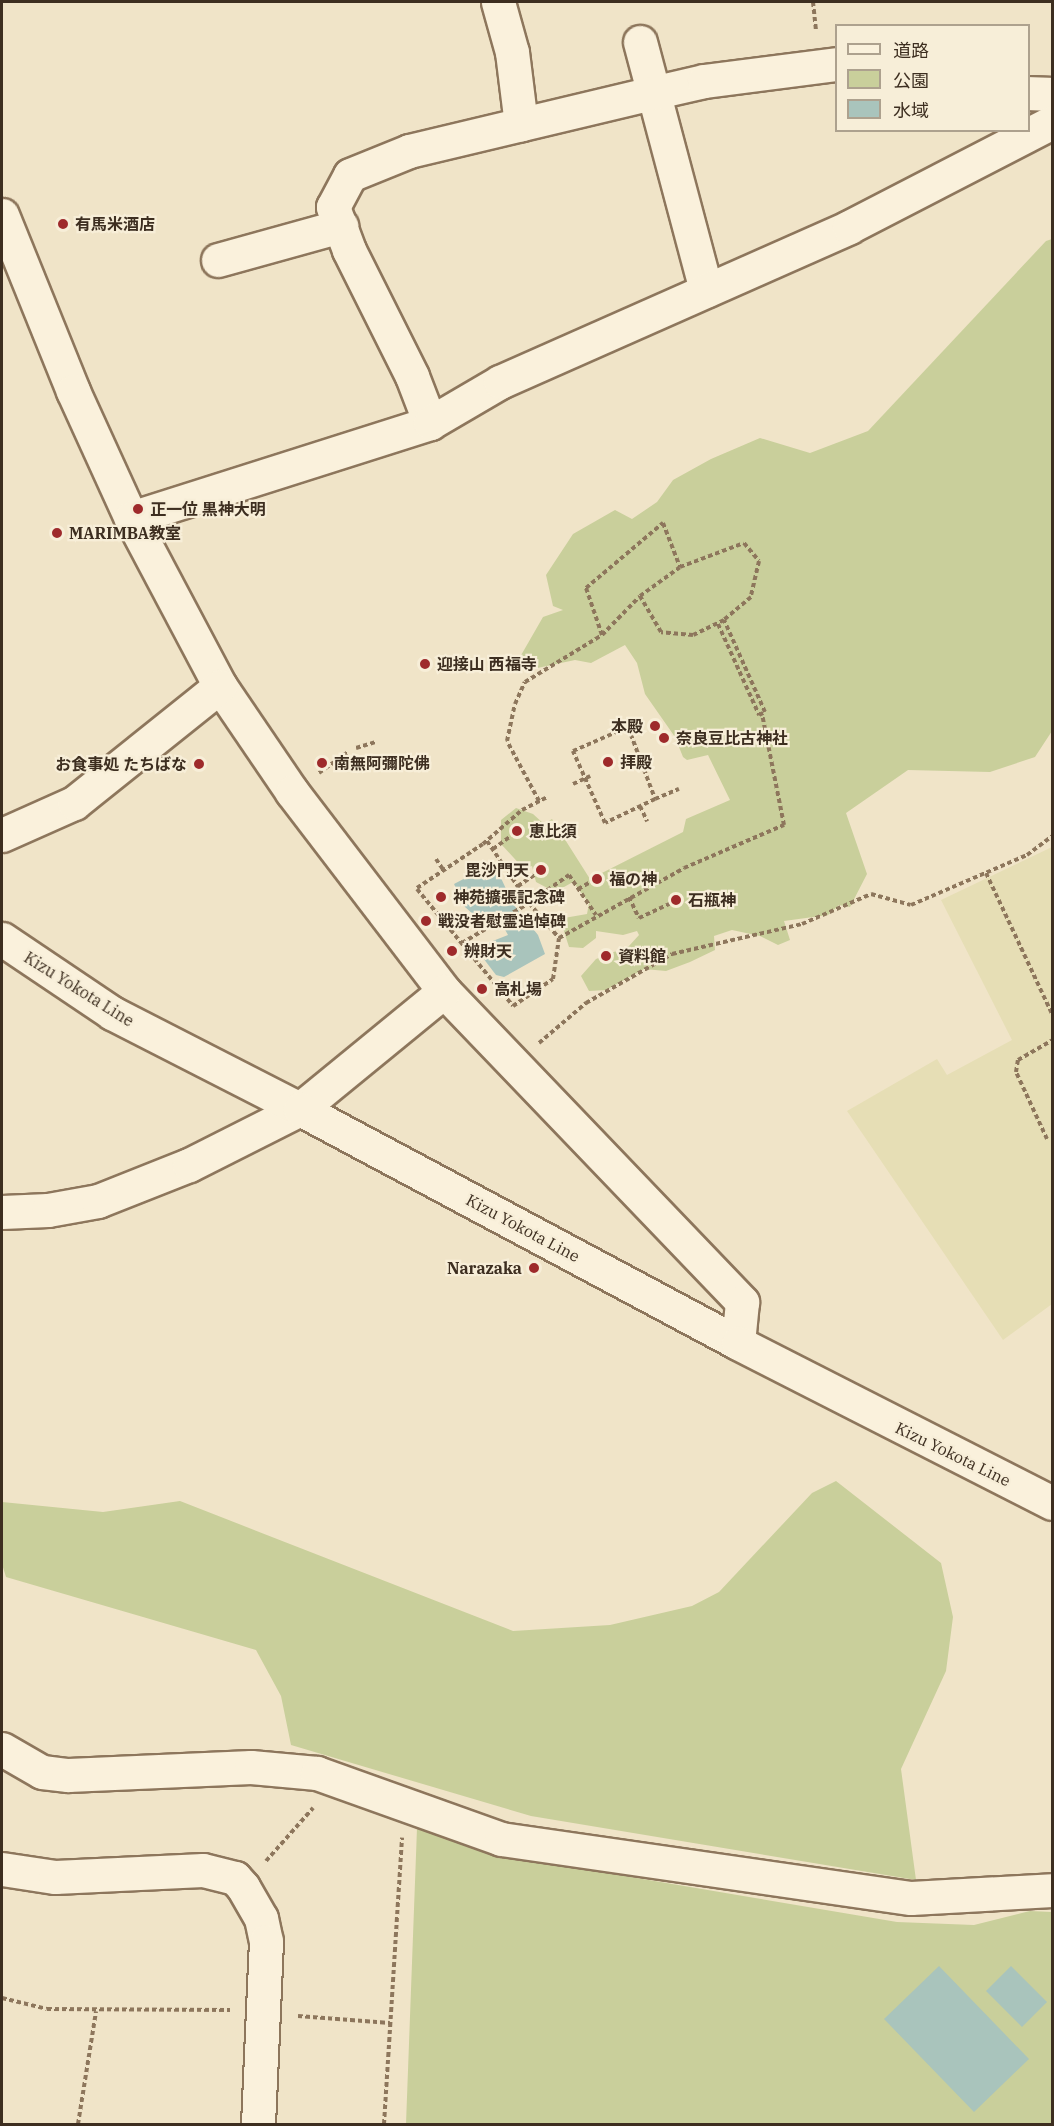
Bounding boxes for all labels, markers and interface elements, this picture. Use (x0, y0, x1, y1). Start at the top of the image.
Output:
legend (835, 24, 1030, 132)
text: 道路 (893, 39, 929, 62)
text: 公園 (893, 69, 929, 92)
text: 水域 (893, 99, 929, 122)
place label: 有馬米酒店 (75, 214, 155, 234)
marker: 有馬米酒店 (56, 217, 70, 231)
place label: 正一位 黒神大明 (150, 499, 266, 519)
marker: 正一位 黒神大明 (131, 502, 145, 516)
place label: MARIMBA教室 (69, 523, 181, 543)
marker: MARIMBA教室 (50, 526, 64, 540)
place label: 迎接山 西福寺 (437, 654, 537, 674)
marker: 迎接山 西福寺 (418, 657, 432, 671)
place label: 本殿 (611, 716, 643, 736)
marker: 本殿 (648, 719, 662, 733)
place label: 奈良豆比古神社 (676, 728, 788, 748)
marker: 奈良豆比古神社 (657, 731, 671, 745)
place label: 拝殿 (620, 752, 652, 772)
place label: 南無阿彌陀佛 (334, 753, 430, 773)
place label: お食事処 たちばな (55, 754, 187, 774)
marker: 拝殿 (601, 755, 615, 769)
marker: 南無阿彌陀佛 (315, 756, 329, 770)
marker: お食事処 たちばな (192, 757, 206, 771)
place label: 恵比須 (529, 821, 577, 841)
marker: 恵比須 (510, 824, 524, 838)
place label: 毘沙門天 (465, 860, 529, 880)
marker: 毘沙門天 (534, 863, 548, 877)
place label: 福の神 (609, 869, 657, 889)
marker: 福の神 (590, 872, 604, 886)
place label: 神苑擴張記念碑 (453, 887, 565, 907)
marker: 神苑擴張記念碑 (434, 890, 448, 904)
place label: 石瓶神 (688, 890, 736, 910)
marker: 石瓶神 (669, 893, 683, 907)
place label: 戦没者慰霊追悼碑 (438, 911, 566, 931)
marker: 戦没者慰霊追悼碑 (419, 914, 433, 928)
place label: 辨財天 (464, 941, 512, 961)
marker: 辨財天 (445, 944, 459, 958)
place label: 資料館 (618, 946, 666, 966)
street label: Kizu Yokota Line (21, 948, 137, 1030)
marker: 資料館 (599, 949, 613, 963)
place label: 高札場 (494, 979, 542, 999)
marker: 高札場 (475, 982, 489, 996)
street label: Kizu Yokota Line (463, 1190, 583, 1266)
place label: Narazaka (447, 1258, 522, 1278)
marker: Narazaka (527, 1261, 541, 1275)
street label: Kizu Yokota Line (892, 1418, 1014, 1490)

